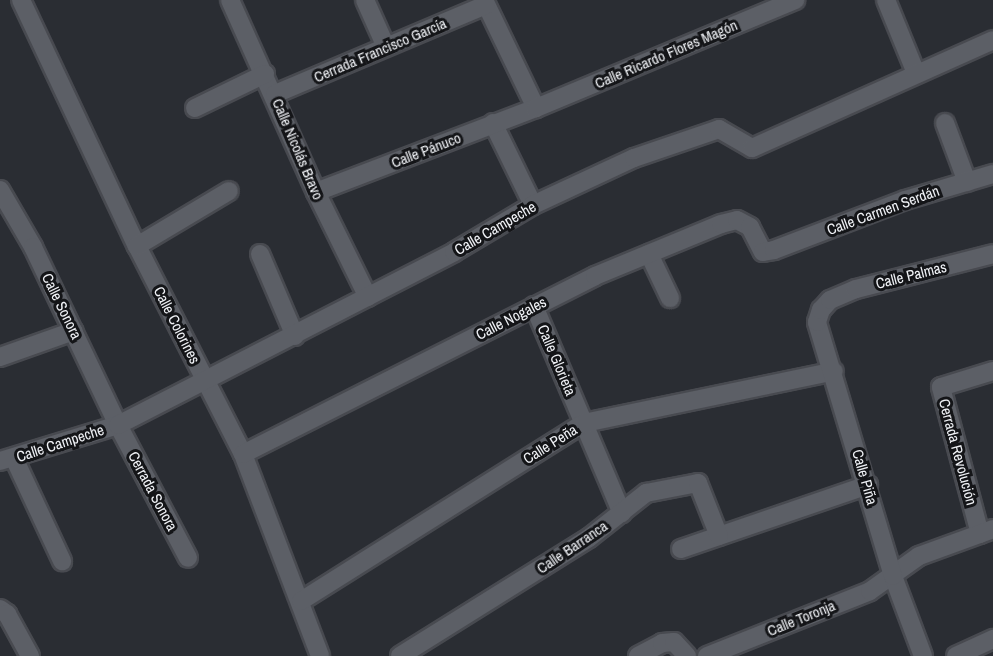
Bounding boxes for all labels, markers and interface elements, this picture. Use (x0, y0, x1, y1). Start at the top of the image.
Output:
street label: Cerrada Francisco García (311, 14, 449, 86)
street label: Calle Ricardo Flores Magón (592, 16, 740, 92)
street label: Calle Nicolás Bravo (269, 96, 327, 202)
street label: Calle Pánuco (389, 128, 463, 172)
street label: Calle Carmen Serdán (824, 181, 942, 239)
street label: Calle Campeche (451, 197, 539, 259)
street label: Calle Palmas (874, 258, 948, 292)
street label: Calle Sonora (38, 270, 86, 342)
street label: Calle Colorines (150, 283, 204, 367)
street label: Calle Nogales (473, 293, 549, 343)
street label: Calle Glorieta (534, 322, 580, 398)
street label: Cerrada Revolución (935, 397, 981, 507)
street label: Calle Campeche (14, 420, 106, 466)
street label: Calle Peña (520, 420, 580, 468)
street label: Calle Piña (849, 447, 881, 507)
street label: Cerrada Sonora (125, 448, 181, 534)
street label: Calle Barranca (533, 517, 611, 577)
street label: Calle Toronja (764, 596, 838, 640)

